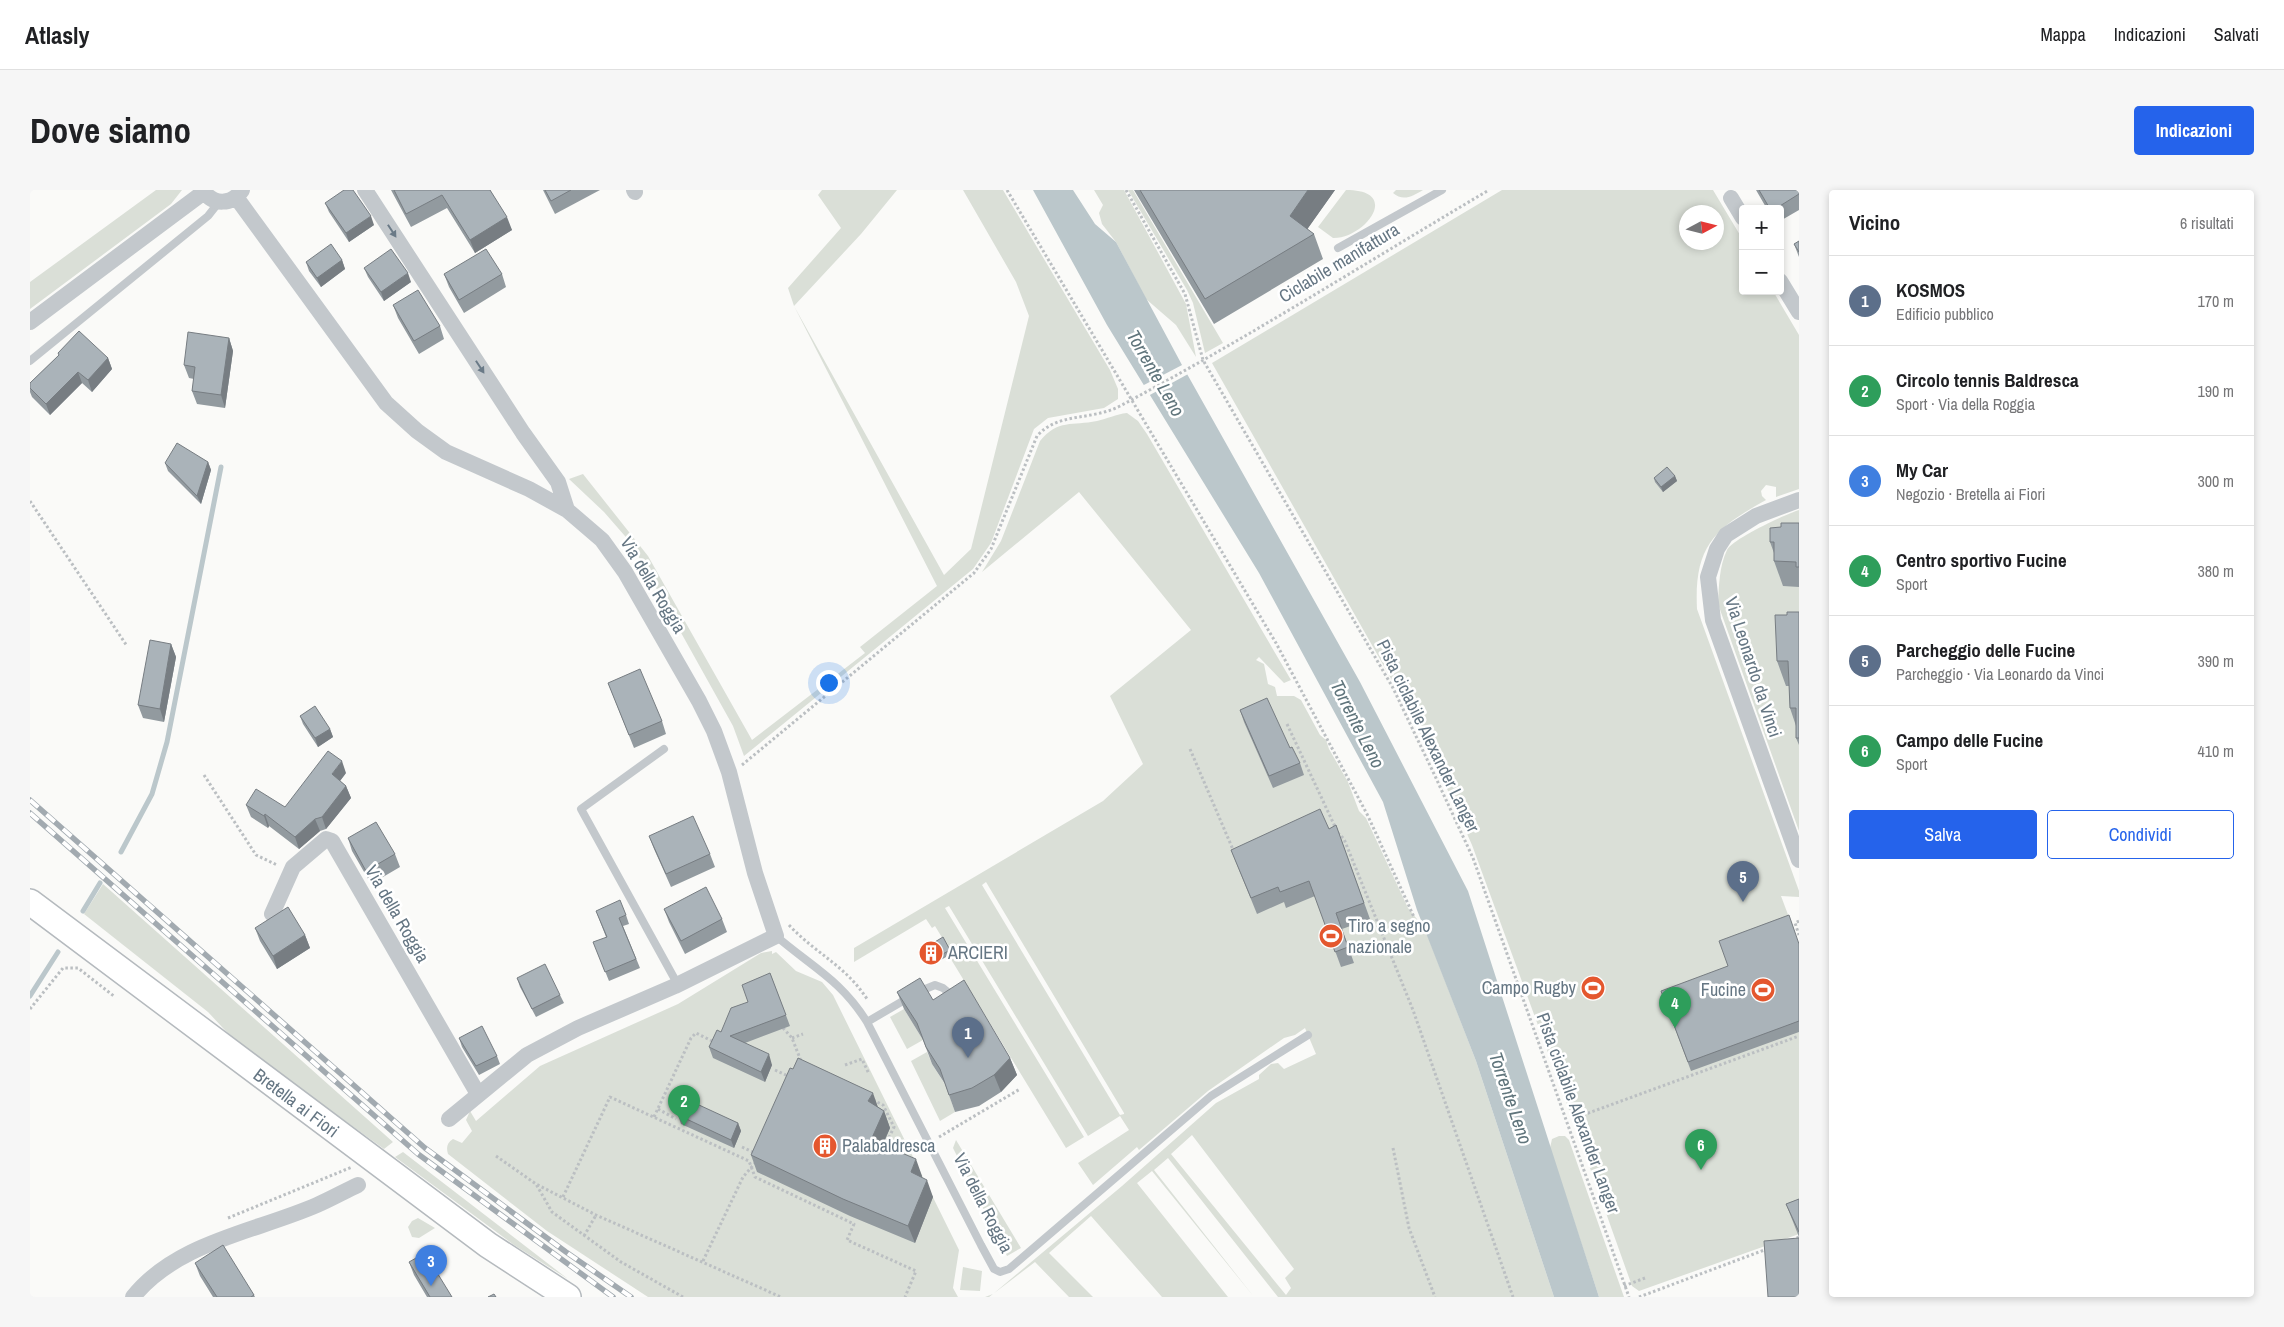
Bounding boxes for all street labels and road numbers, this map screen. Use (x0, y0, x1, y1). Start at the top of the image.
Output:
street label: Ciclabile manifattura (1274, 217, 1404, 308)
street label: Via della Roggia (615, 532, 692, 638)
street label: Via Leonardo da Vinci (1719, 593, 1788, 740)
street label: Pista ciclabile Alexander Langer (1371, 635, 1486, 836)
street label: Via della Roggia (359, 860, 435, 967)
street label: Pista ciclabile Alexander Langer (1531, 1009, 1626, 1217)
street label: Bretella ai Fiori (248, 1062, 344, 1143)
street label: Via della Roggia (948, 1149, 1019, 1257)

